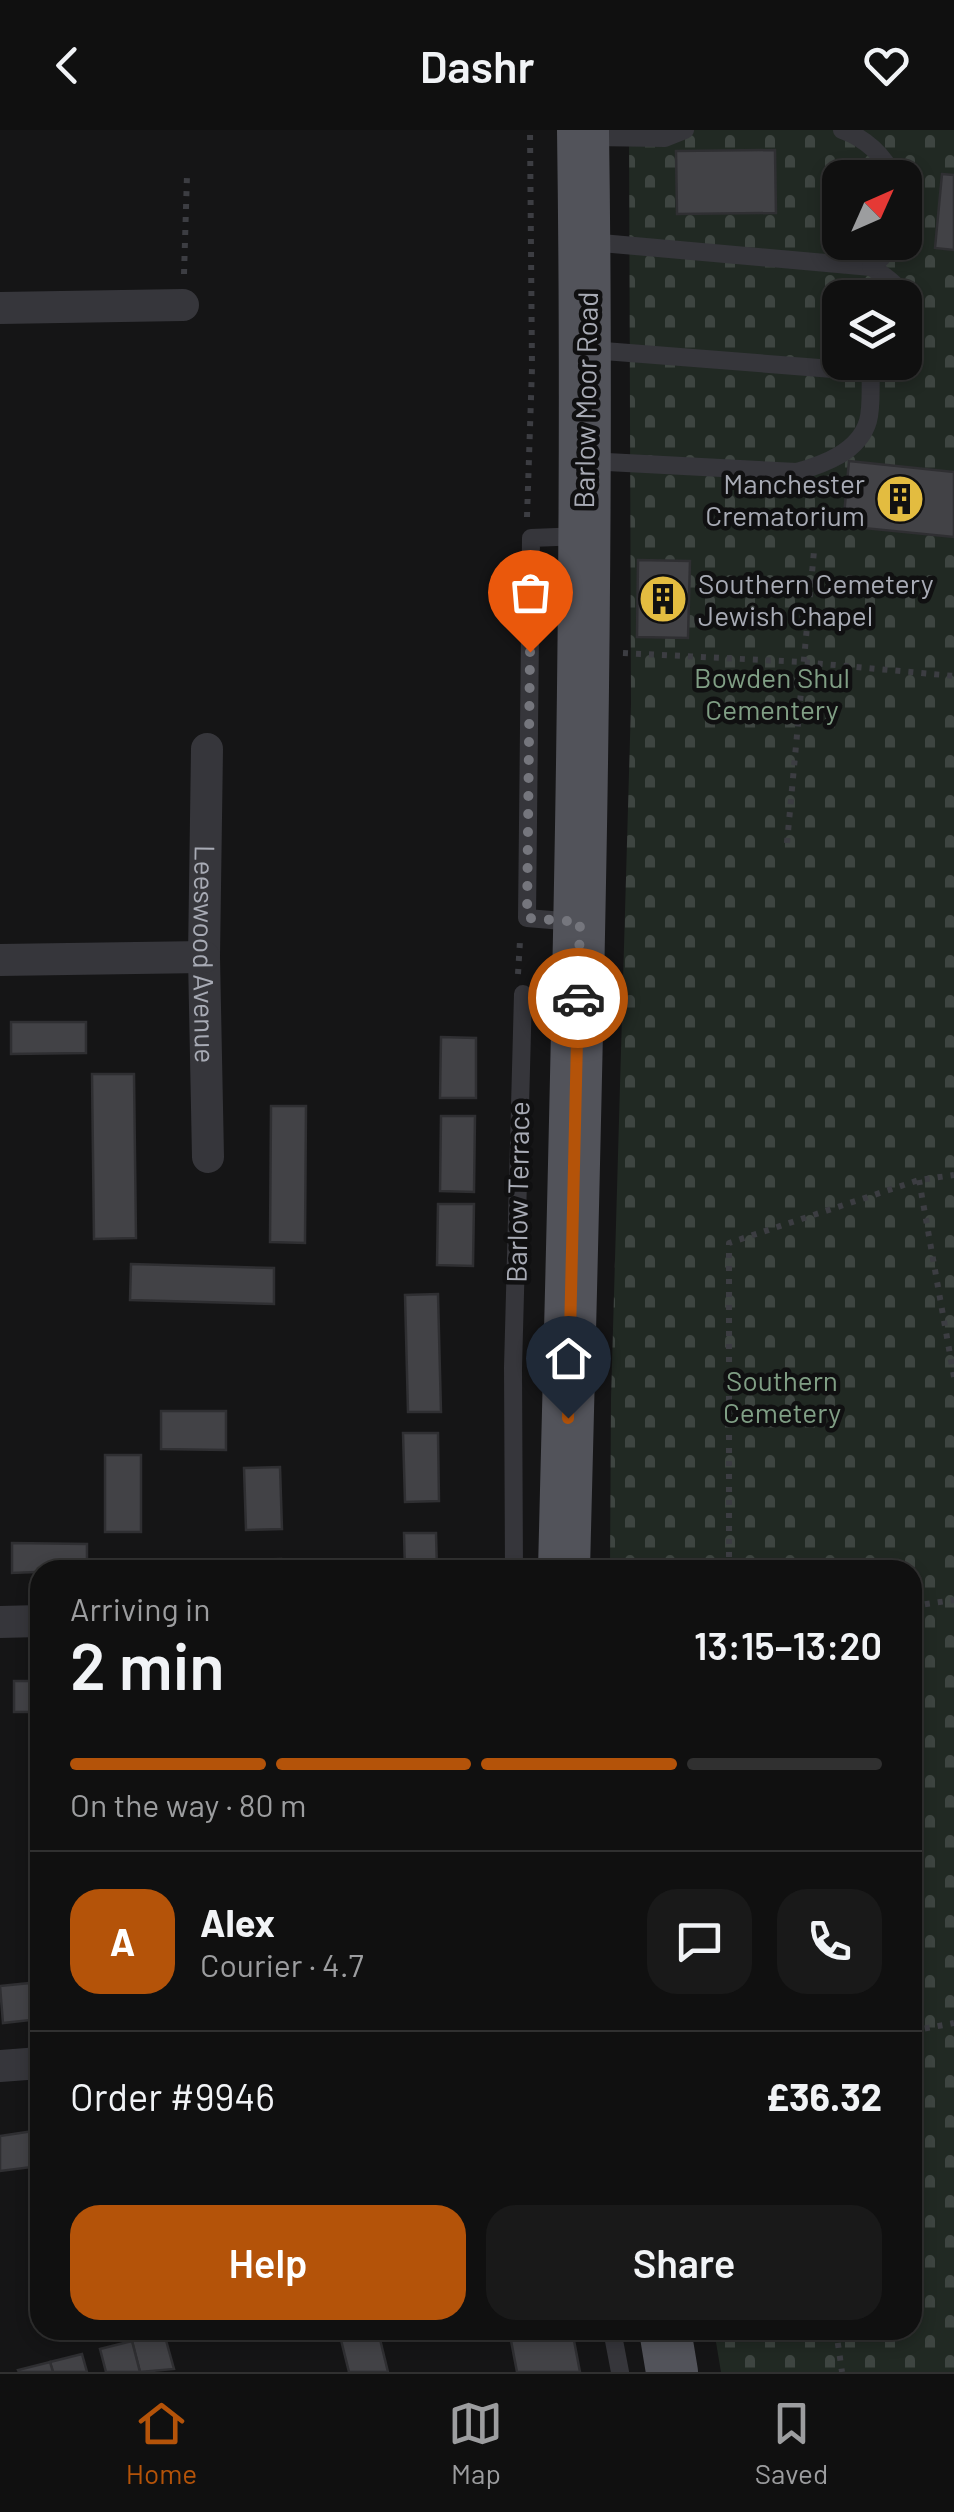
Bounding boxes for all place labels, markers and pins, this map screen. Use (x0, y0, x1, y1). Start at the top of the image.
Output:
place label: Manchester Crematorium (705, 466, 865, 532)
building icon: Manchester Crematorium (874, 473, 926, 525)
pin (488, 550, 573, 653)
place label: Southern Cemetery Jewish Chapel (698, 566, 934, 632)
building icon: Southern Cemetery Jewish Chapel (637, 573, 689, 625)
pin (526, 1316, 611, 1419)

